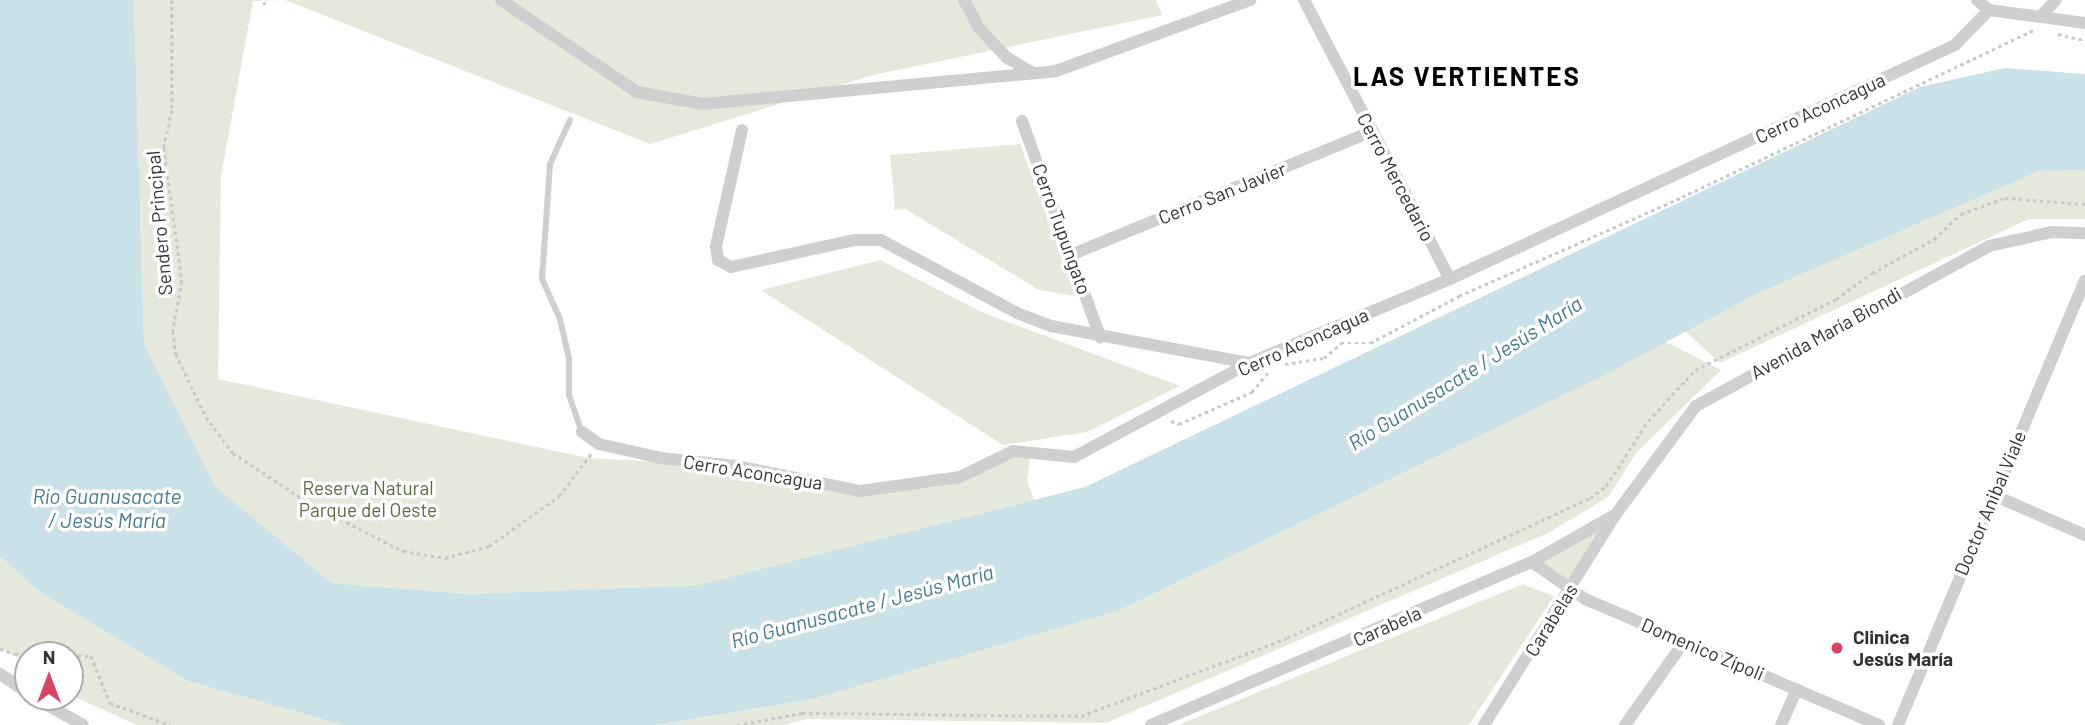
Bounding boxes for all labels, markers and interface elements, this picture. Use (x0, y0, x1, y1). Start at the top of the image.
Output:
district label: LAS VERTIENTES (1355, 60, 1579, 92)
street label: Cerro Aconcagua (1751, 68, 1889, 148)
street label: Cerro Mercedario (1353, 109, 1439, 245)
street label: Sendero Principal (141, 150, 177, 296)
street label: Cerro San Javier (1155, 157, 1289, 229)
street label: Cerro Tupungato (1028, 161, 1096, 297)
street label: Avenida María Biondi (1747, 282, 1905, 384)
water label: Río Guanusacate / Jesús María (1343, 291, 1587, 455)
street label: Cerro Aconcagua (1234, 303, 1372, 381)
street label: Doctor Anibal Viale (1949, 427, 2031, 579)
street label: Cerro Aconcagua (682, 450, 824, 494)
park label: Reserva Natural Parque del Oeste (299, 477, 437, 521)
water label: Río Guanusacate / Jesús María (33, 483, 181, 533)
water label: Río Guanusacate / Jesús María (728, 559, 996, 653)
street label: Carabelas (1520, 579, 1582, 661)
street label: Carabela (1349, 601, 1425, 651)
street label: Domenico Zípoli (1638, 613, 1768, 685)
place label: Clinica Jesús María (1853, 626, 1953, 670)
marker: Clinica Jesús María (1827, 638, 1847, 658)
north arrow (14, 641, 84, 711)
text: N (43, 645, 55, 668)

